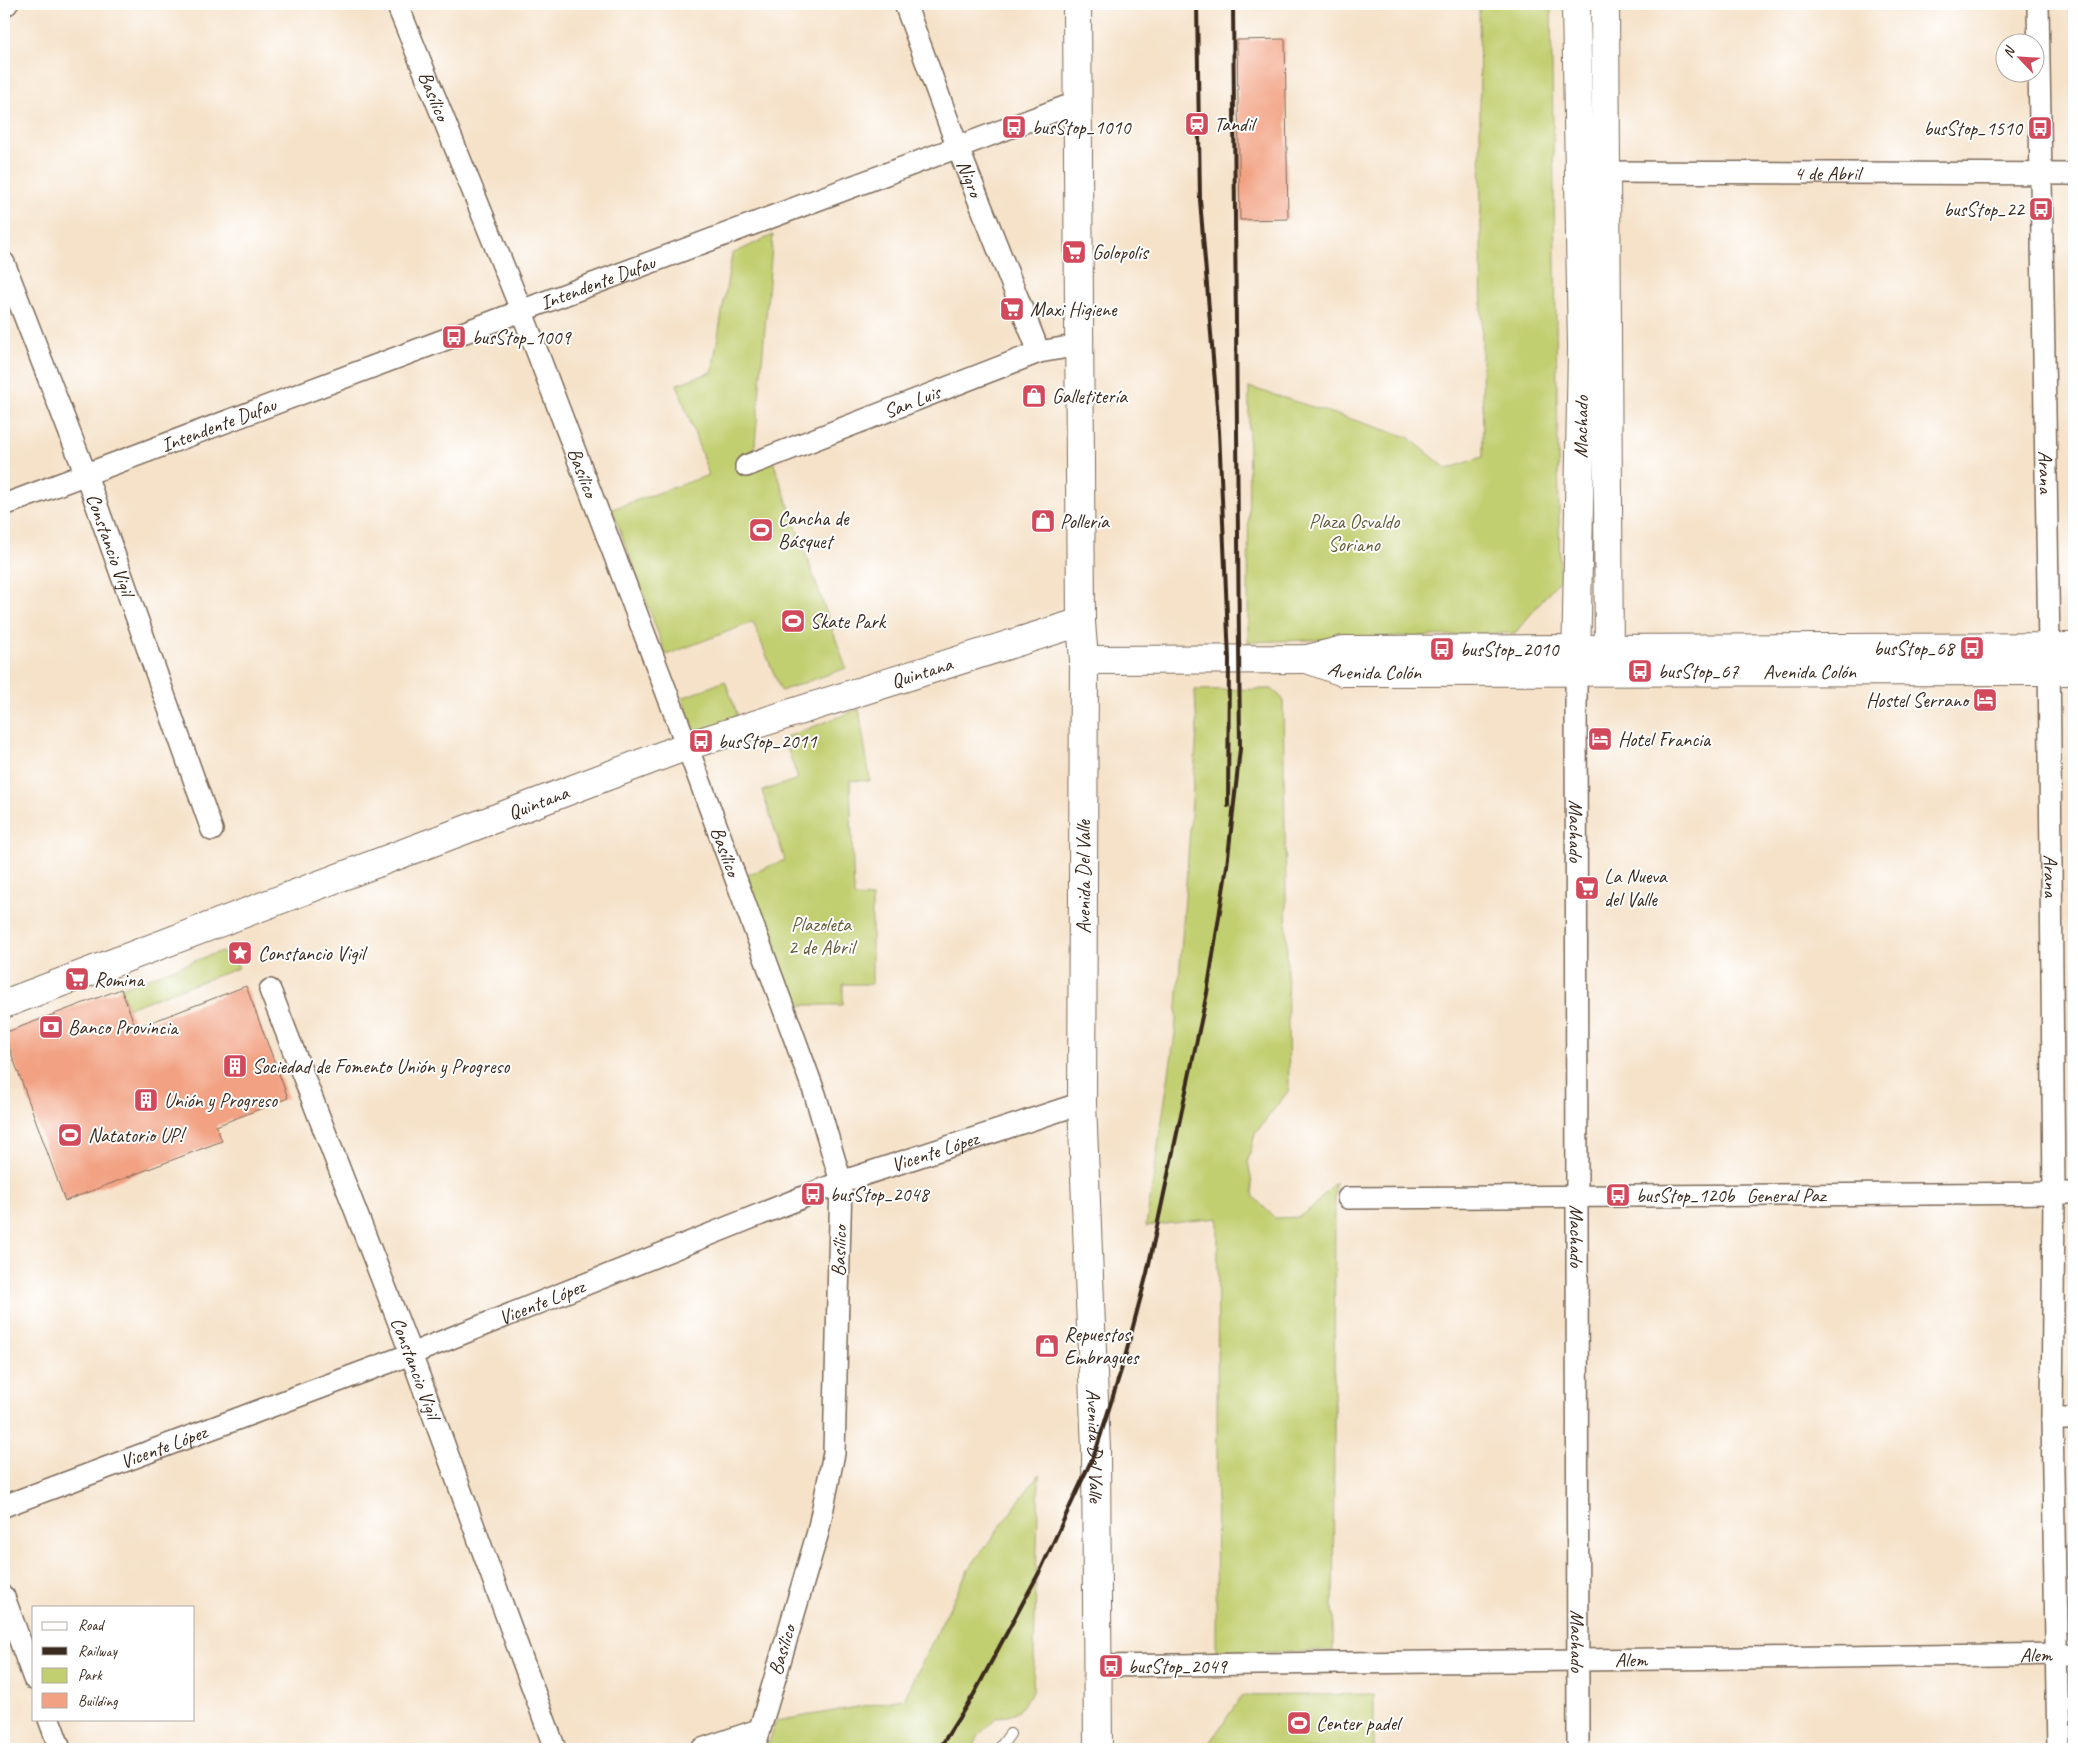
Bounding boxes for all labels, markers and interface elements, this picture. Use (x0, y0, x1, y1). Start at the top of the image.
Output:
north arrow (1996, 32, 2046, 82)
text: N (1999, 43, 2019, 60)
street label: Basílico (413, 67, 456, 126)
station icon: Tandil (1184, 111, 1210, 137)
place label: Tandil (1214, 112, 1258, 137)
bus stop icon: busStop_1010 (1001, 114, 1027, 140)
place label: busStop_1010 (1032, 115, 1133, 140)
bus stop icon: busStop_1510 (2027, 115, 2053, 141)
place label: busStop_1510 (1923, 116, 2024, 141)
street label: Nigro (951, 156, 989, 202)
street label: 4 de Abril (1794, 160, 1864, 186)
bus stop icon: busStop_22 (2028, 196, 2054, 222)
place label: busStop_22 (1943, 197, 2026, 222)
supermarket icon: Golopolis (1061, 239, 1087, 265)
place label: Golopolis (1092, 240, 1150, 265)
street label: Intendente Dufau (537, 249, 660, 315)
supermarket icon: Maxi Higiene (999, 296, 1025, 322)
place label: Maxi Higiene (1030, 297, 1118, 322)
bus stop icon: busStop_1009 (441, 324, 467, 350)
place label: busStop_1009 (472, 325, 573, 350)
street label: San Luis (880, 378, 946, 424)
shop icon: Galletitería (1021, 383, 1047, 409)
place label: Galletitería (1052, 384, 1128, 409)
street label: Intendente Dufau (157, 391, 281, 457)
street label: Machado (1567, 395, 1594, 458)
street label: Basílico (562, 444, 604, 502)
street label: Arana (2033, 450, 2059, 495)
street label: Constancio Vigil (81, 490, 141, 602)
place label: Cancha de Básquet (778, 506, 850, 554)
shop icon: Pollería (1030, 508, 1056, 534)
place label: Pollería (1060, 509, 1110, 534)
park label: Plaza Osvaldo Soriano (1309, 509, 1400, 557)
sports icon: Cancha de Básquet (748, 517, 774, 543)
sports icon: Skate Park (780, 608, 806, 634)
place label: Skate Park (810, 609, 887, 634)
bus stop icon: busStop_68 (1959, 635, 1985, 661)
bus stop icon: busStop_2010 (1429, 636, 1455, 662)
place label: busStop_68 (1873, 636, 1956, 661)
place label: busStop_2010 (1460, 637, 1561, 662)
street label: Quintana (888, 650, 956, 694)
street label: Avenida Colón (1325, 655, 1422, 685)
bus stop icon: busStop_67 (1627, 658, 1653, 684)
place label: busStop_67 (1658, 659, 1740, 684)
street label: Avenida Colón (1763, 659, 1857, 684)
hotel icon: Hostel Serrano (1972, 687, 1998, 713)
place label: Hostel Serrano (1866, 688, 1970, 713)
hotel icon: Hotel Francia (1587, 726, 1613, 752)
place label: Hotel Francia (1618, 727, 1712, 752)
bus stop icon: busStop_2011 (688, 728, 714, 754)
place label: busStop_2011 (718, 729, 818, 754)
street label: Quintana (504, 779, 573, 825)
street label: Machado (1564, 800, 1589, 863)
street label: Avenida Del Valle (1071, 819, 1096, 934)
street label: Basílico (705, 823, 747, 881)
street label: Arana (2038, 854, 2064, 899)
place label: La Nueva del Valle (1604, 864, 1668, 912)
supermarket icon: La Nueva del Valle (1574, 875, 1600, 901)
park label: Plazoleta 2 de Abril (788, 912, 858, 960)
place icon: Constancio Vigil (227, 940, 253, 966)
place label: Constancio Vigil (258, 941, 368, 966)
supermarket icon: Romina (64, 966, 90, 992)
place label: Romina (94, 967, 146, 992)
bank icon: Banco Provincia (38, 1014, 64, 1040)
place label: Banco Provincia (68, 1015, 179, 1040)
building icon: Sociedad de Fomento Unión y Progreso (222, 1053, 248, 1079)
place label: Sociedad de Fomento Unión y Progreso (252, 1054, 510, 1079)
building icon: Unión y Progreso (133, 1087, 159, 1113)
place label: Unión y Progreso (164, 1088, 278, 1113)
sports icon: Natatorio UP! (57, 1122, 83, 1148)
place label: Natatorio UP! (88, 1123, 187, 1148)
street label: Vicente López (888, 1125, 983, 1177)
bus stop icon: busStop_2048 (800, 1181, 826, 1207)
place label: busStop_2048 (830, 1182, 931, 1207)
bus stop icon: busStop_120b (1605, 1182, 1631, 1208)
street label: General Paz (1746, 1182, 1828, 1208)
place label: busStop_120b (1636, 1183, 1736, 1208)
street label: Machado (1564, 1205, 1590, 1268)
street label: Basílico (826, 1223, 852, 1277)
street label: Vicente López (495, 1273, 590, 1330)
street label: Constancio Vigil (385, 1313, 447, 1425)
place label: Repuestos Embragues (1064, 1322, 1140, 1370)
shop icon: Repuestos Embragues (1034, 1333, 1060, 1359)
street label: Avenida Del Valle (1081, 1388, 1109, 1504)
street label: Vicente López (117, 1418, 211, 1474)
legend (32, 1606, 195, 1720)
street label: Machado (1565, 1610, 1590, 1673)
text: Road (78, 1616, 105, 1635)
street label: Basílico (763, 1620, 802, 1678)
text: Railway (78, 1642, 119, 1661)
street label: Alem (2020, 1642, 2054, 1667)
street label: Alem (1615, 1647, 1649, 1672)
bus stop icon: busStop_2049 (1098, 1653, 1124, 1679)
place label: busStop_2049 (1128, 1654, 1229, 1679)
text: Park (78, 1666, 103, 1685)
text: Building (78, 1692, 118, 1711)
sports icon: Center padel (1286, 1710, 1312, 1736)
place label: Center padel (1316, 1711, 1403, 1736)

